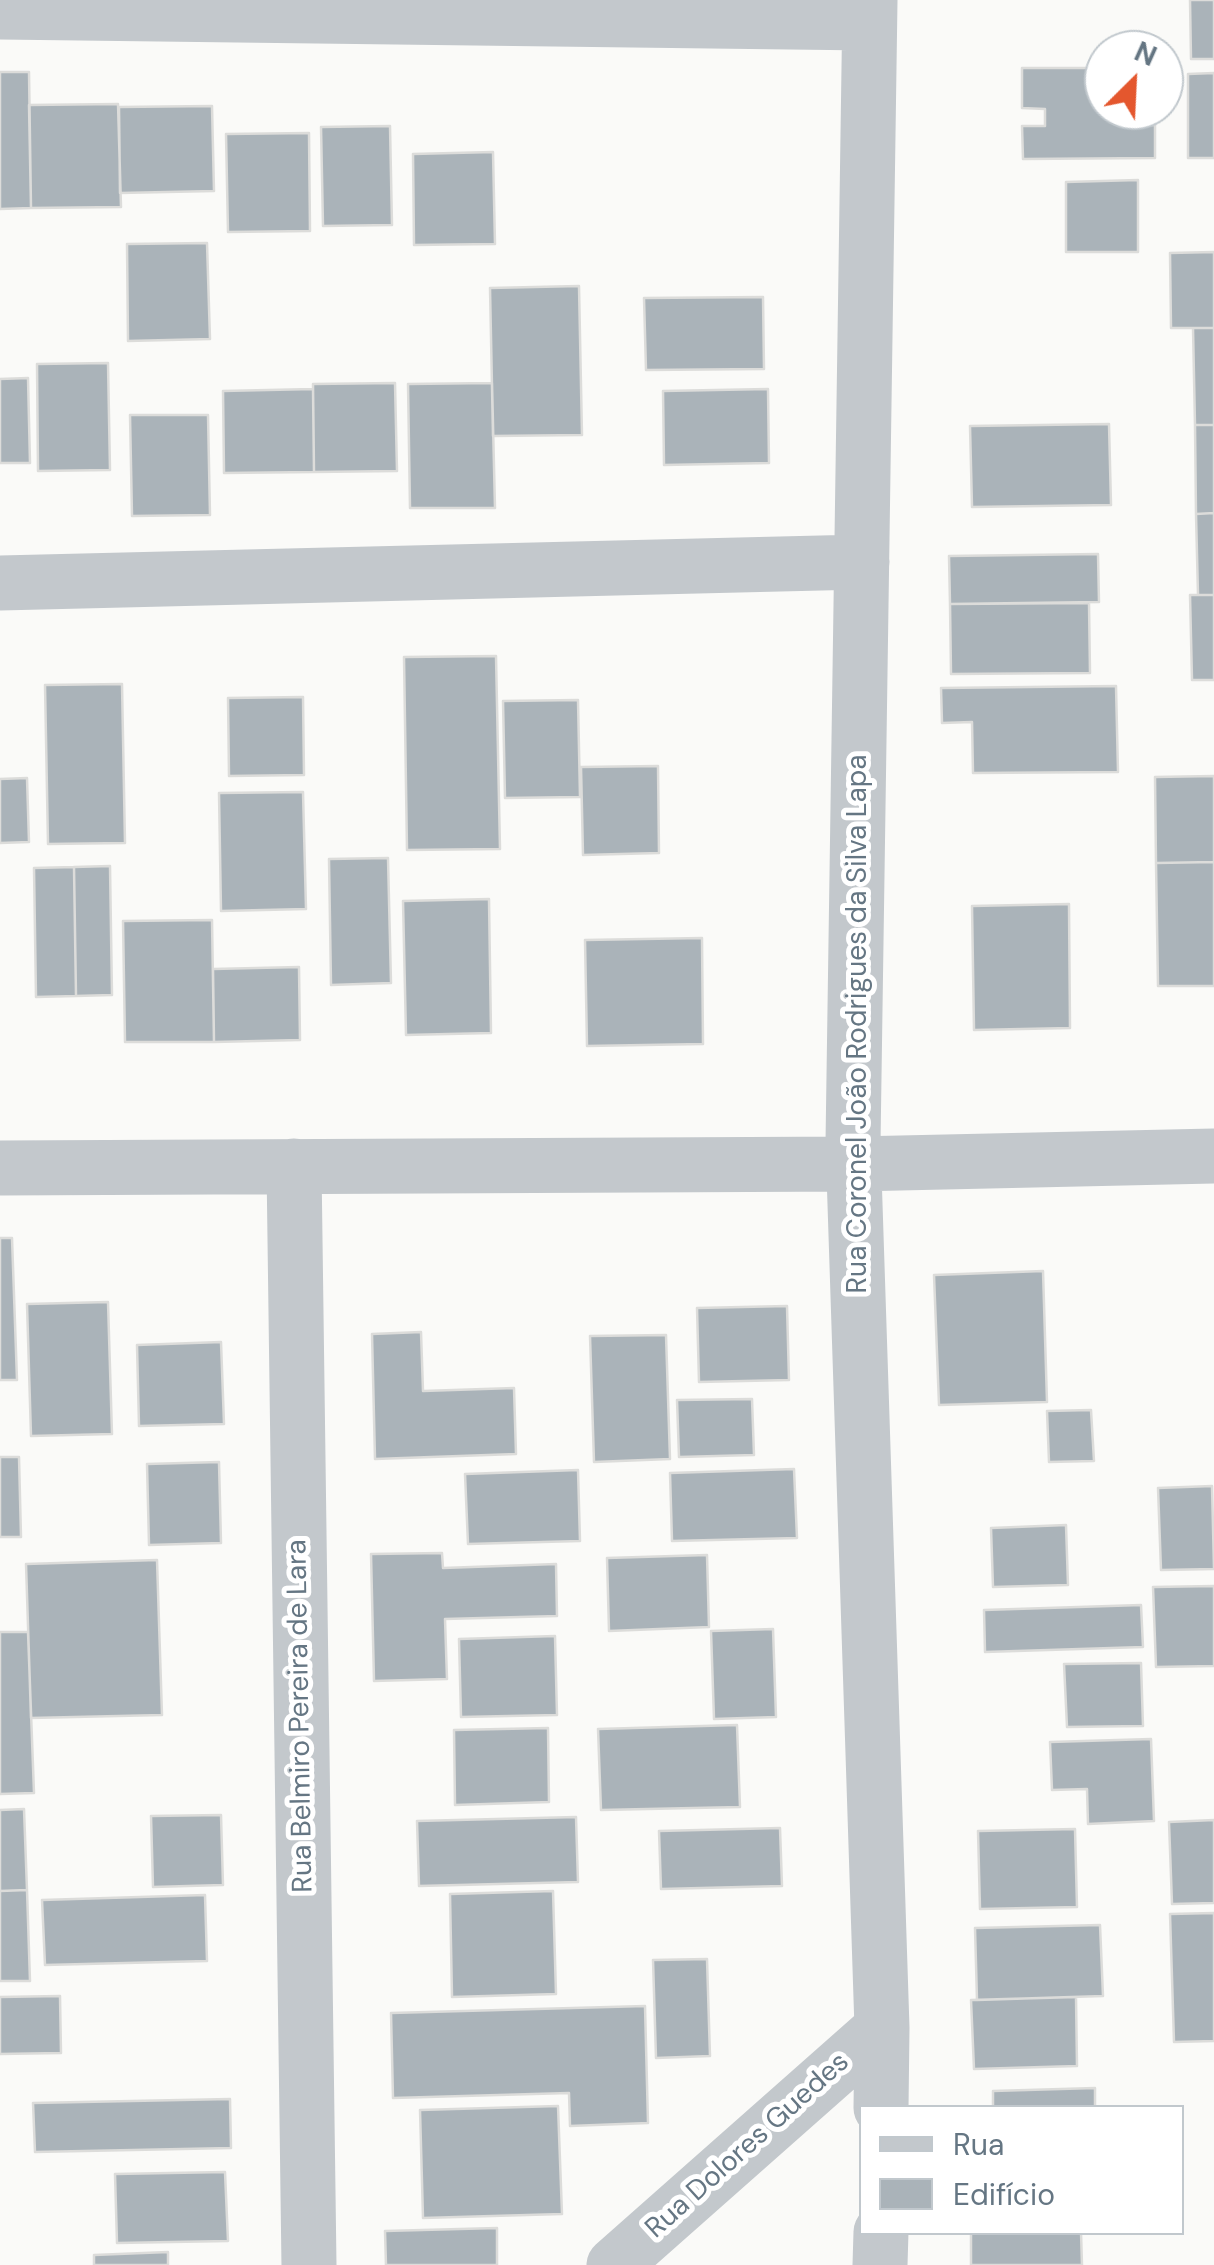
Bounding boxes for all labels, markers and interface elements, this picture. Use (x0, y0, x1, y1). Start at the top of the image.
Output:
north arrow (1084, 30, 1184, 130)
text: N (1129, 33, 1162, 75)
street label: Rua Coronel João Rodrigues da Silva Lapa (842, 754, 876, 1294)
street label: Rua Belmiro Pereira de Lara (281, 1539, 321, 1893)
street label: Rua Dolores Guedes (639, 2046, 857, 2246)
legend (859, 2105, 1184, 2235)
text: Rua (953, 2125, 1004, 2164)
text: Edifício (953, 2175, 1055, 2214)

